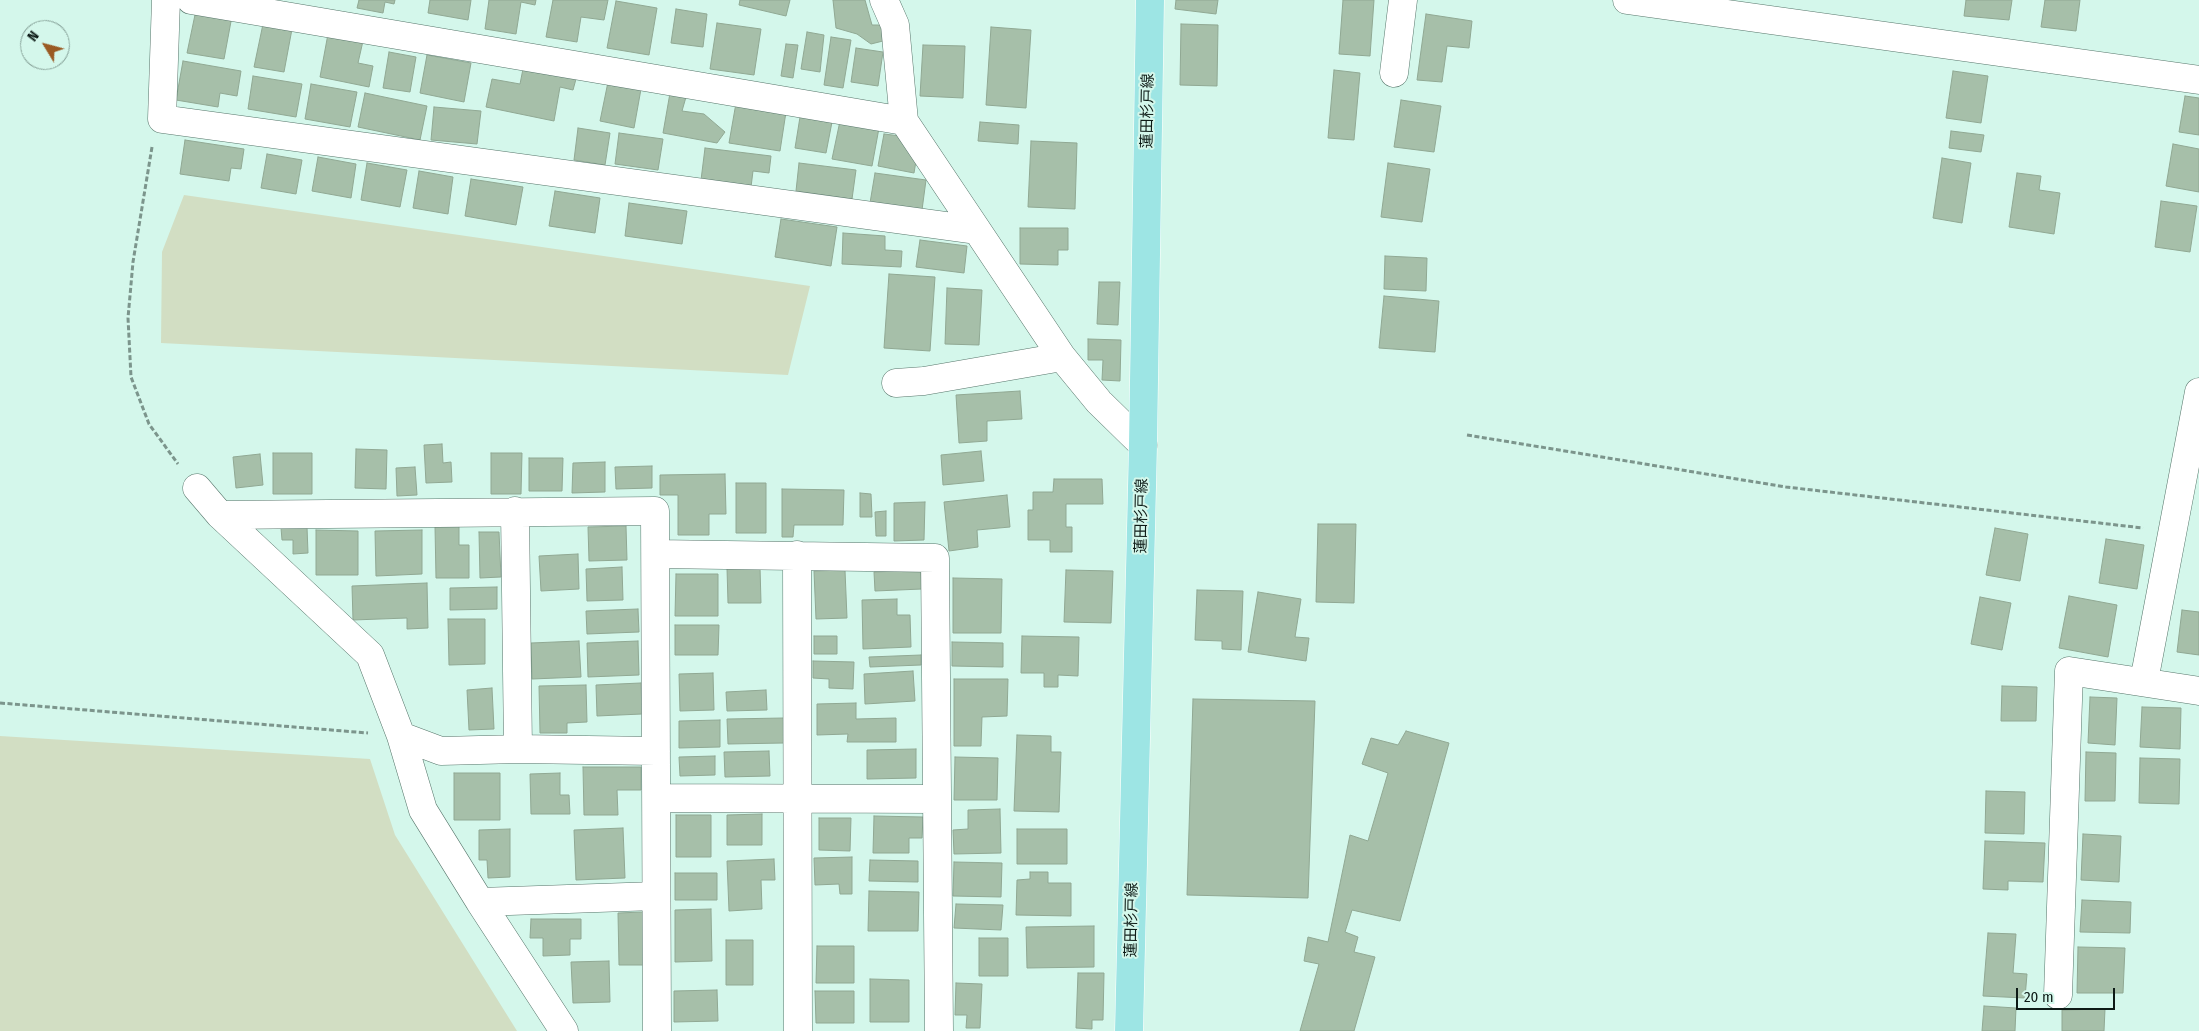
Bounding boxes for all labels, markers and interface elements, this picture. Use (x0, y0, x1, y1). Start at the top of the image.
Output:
north arrow (20, 20, 70, 70)
text: N (24, 28, 43, 45)
street label: 蓮田杉戸線 (1138, 73, 1158, 149)
street label: 蓮田杉戸線 (1132, 478, 1152, 554)
street label: 蓮田杉戸線 (1122, 882, 1142, 958)
scale bar (2019, 978, 2118, 1010)
text: 20 m (2024, 988, 2054, 1006)

